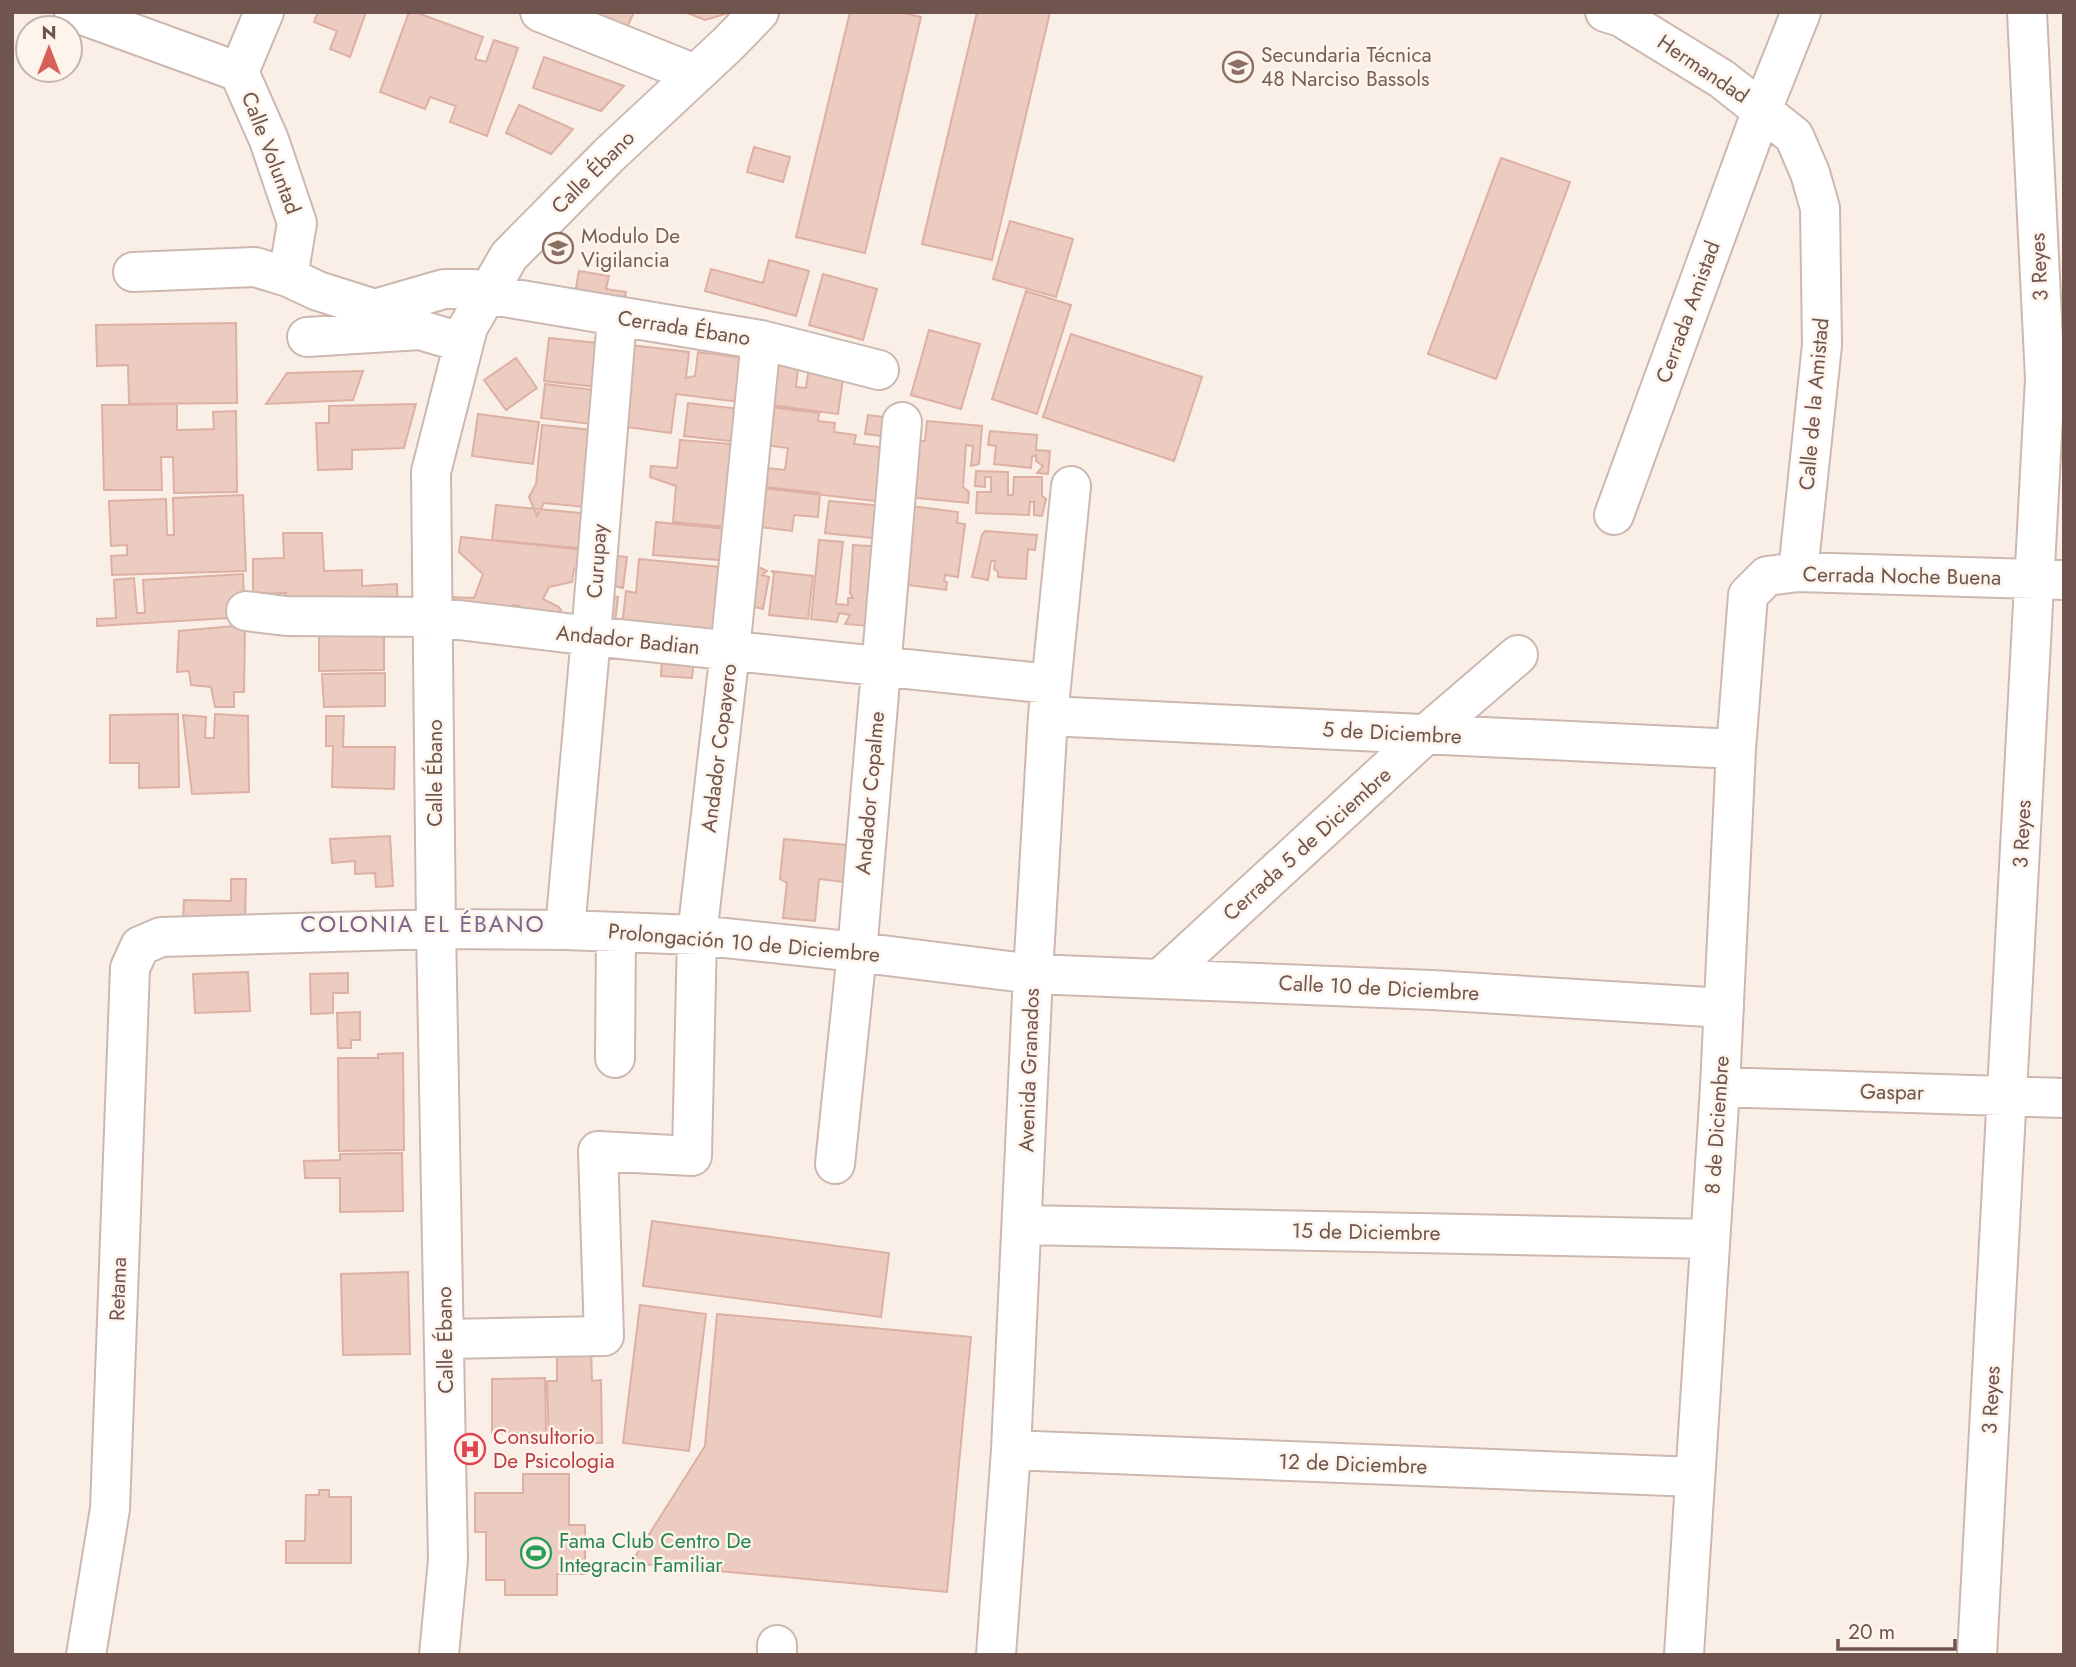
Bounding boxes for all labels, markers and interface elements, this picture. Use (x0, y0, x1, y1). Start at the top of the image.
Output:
north arrow (14, 14, 84, 84)
text: N (41, 19, 57, 46)
street label: Hermandad (1651, 27, 1755, 111)
place label: Secundaria Técnica 48 Narciso Bassols (1261, 40, 1432, 94)
school or university icon: Secundaria Técnica 48 Narciso Bassols (1221, 50, 1255, 84)
street label: Calle Voluntad (234, 87, 308, 219)
street label: Calle Ébano (544, 123, 642, 221)
place label: Modulo De Vigilancia (581, 221, 680, 275)
school or university icon: Modulo De Vigilancia (541, 231, 575, 265)
street label: 3 Reyes (2022, 232, 2056, 302)
street label: Cerrada Amistad (1648, 237, 1728, 387)
street label: Cerrada Ébano (615, 303, 753, 353)
street label: Calle de la Amistad (1792, 317, 1836, 491)
street label: Curupay (579, 522, 615, 599)
street label: Cerrada Noche Buena (1802, 559, 2002, 593)
street label: Andador Badian (555, 618, 701, 662)
street label: Andador Copayero (694, 662, 744, 834)
street label: Andador Copalme (848, 710, 892, 876)
street label: 5 de Diciembre (1322, 714, 1463, 752)
street label: Calle Ébano (420, 719, 450, 827)
street label: Cerrada 5 de Diciembre (1216, 760, 1398, 928)
street label: 3 Reyes (2005, 799, 2039, 869)
district label: COLONIA EL ÉBANO (300, 907, 546, 941)
street label: Prolongación 10 de Diciembre (607, 916, 881, 970)
street label: Calle 10 de Diciembre (1278, 968, 1480, 1008)
street label: Avenida Granados (1011, 988, 1047, 1152)
street label: 8 de Diciembre (1697, 1054, 1737, 1195)
street label: Gaspar (1860, 1076, 1925, 1108)
street label: 15 de Diciembre (1291, 1216, 1441, 1248)
street label: Retama (102, 1256, 134, 1322)
street label: Calle Ébano (429, 1286, 461, 1394)
street label: 3 Reyes (1974, 1365, 2008, 1435)
place label: Consultorio De Psicologia (493, 1422, 615, 1476)
hospital icon: Consultorio De Psicologia (453, 1432, 487, 1466)
street label: 12 de Diciembre (1278, 1446, 1428, 1482)
place label: Fama Club Centro De Integracin Familiar (559, 1526, 751, 1580)
sports icon: Fama Club Centro De Integracin Familiar (519, 1536, 553, 1570)
scale bar (1838, 1608, 1955, 1652)
text: 20 m (1848, 1617, 1895, 1647)

